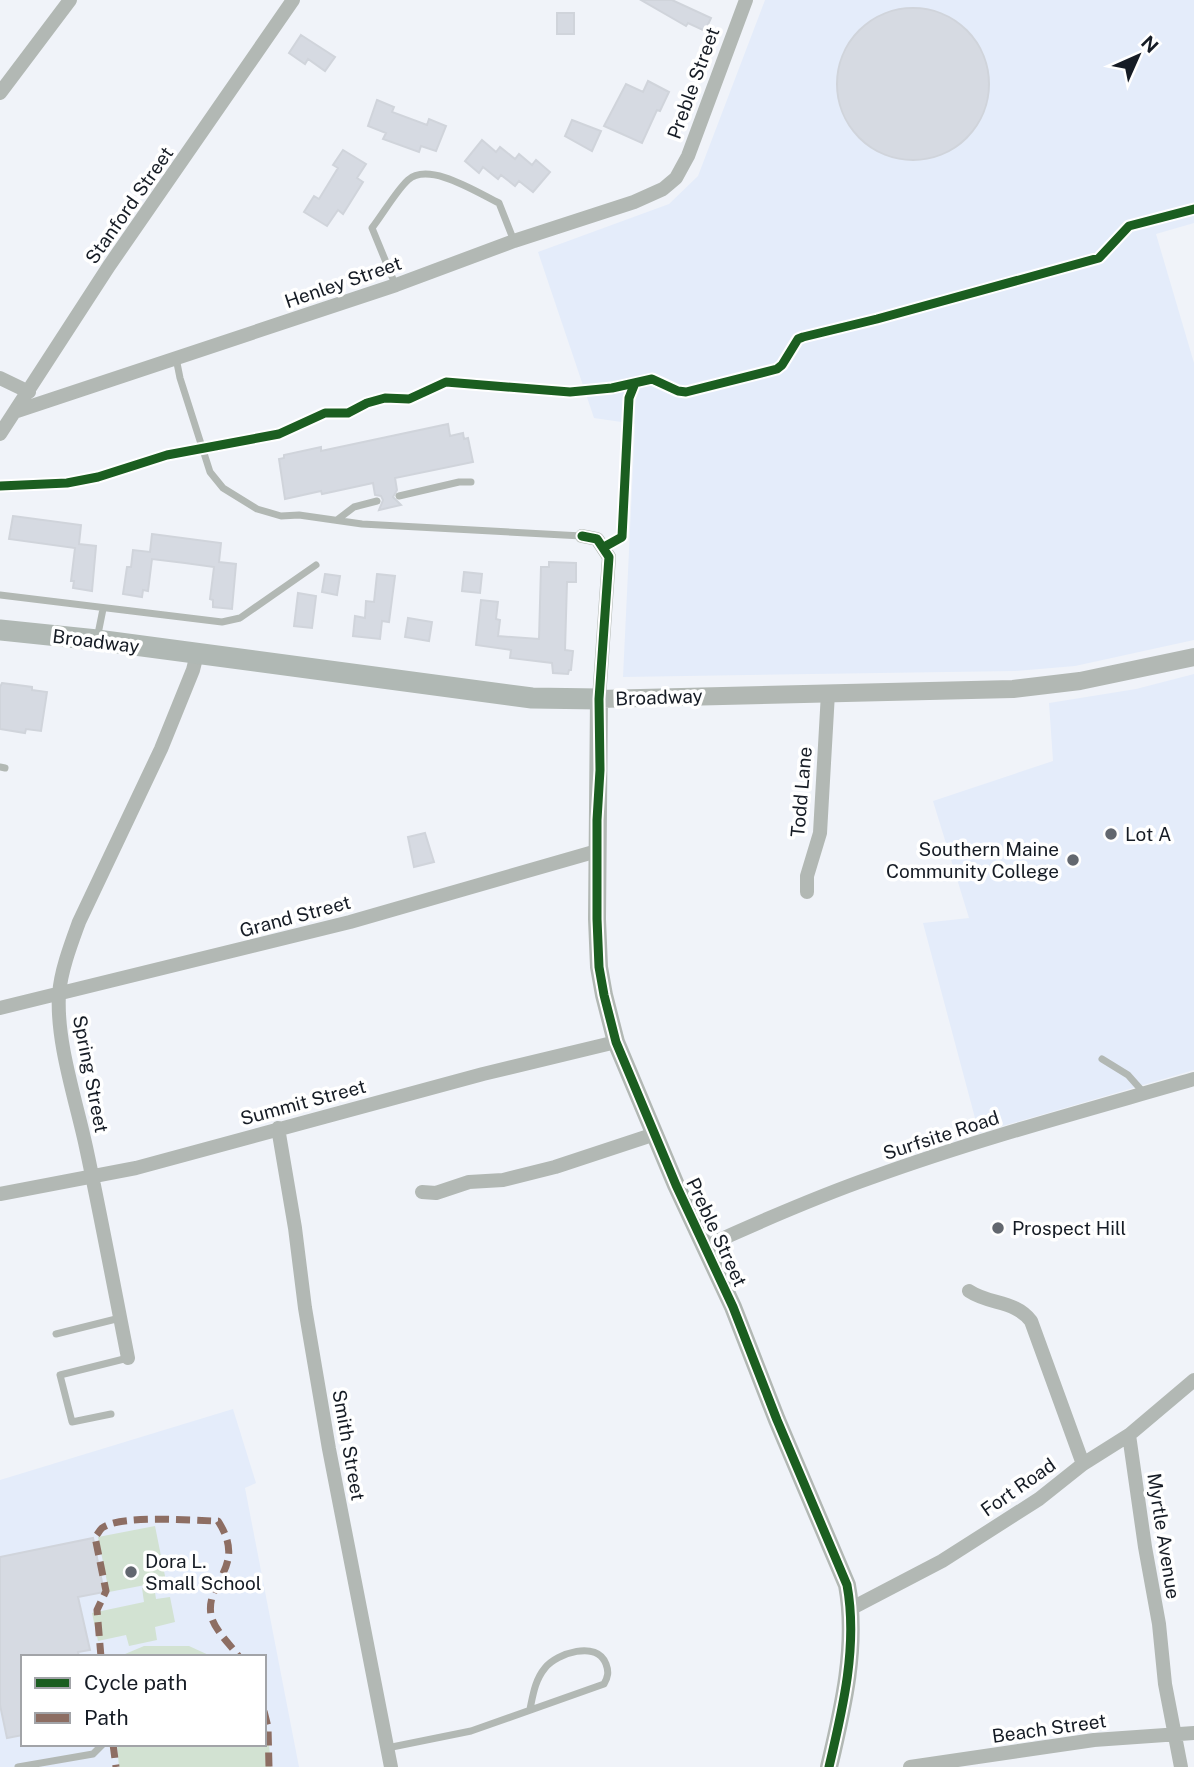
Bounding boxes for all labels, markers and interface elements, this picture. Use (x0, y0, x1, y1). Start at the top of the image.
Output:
north arrow (1103, 21, 1173, 91)
street label: Preble Street (663, 24, 723, 142)
text: N (1137, 31, 1163, 57)
street label: Stanford Street (80, 142, 178, 268)
street label: Henley Street (282, 252, 404, 312)
street label: Broadway (51, 625, 141, 657)
street label: Broadway (615, 684, 703, 710)
street label: Todd Lane (786, 746, 816, 838)
place label: Lot A (1125, 823, 1171, 845)
marker: Lot A (1103, 826, 1119, 842)
place label: Southern Maine Community College (886, 838, 1059, 882)
marker: Southern Maine Community College (1065, 852, 1081, 868)
street label: Grand Street (237, 891, 353, 941)
street label: Spring Street (69, 1013, 113, 1135)
street label: Summit Street (238, 1075, 368, 1129)
street label: Surfsite Road (880, 1106, 1002, 1164)
street label: Preble Street (682, 1174, 752, 1290)
place label: Prospect Hill (1012, 1217, 1126, 1239)
marker: Prospect Hill (990, 1220, 1006, 1236)
street label: Smith Street (328, 1388, 370, 1502)
street label: Fort Road (977, 1453, 1059, 1521)
street label: Myrtle Avenue (1143, 1471, 1185, 1601)
place label: Dora L. Small School (145, 1550, 262, 1594)
marker: Dora L. Small School (123, 1564, 139, 1580)
legend (21, 1655, 266, 1746)
text: Cycle path (84, 1670, 187, 1695)
text: Path (84, 1705, 129, 1730)
street label: Beach Street (990, 1709, 1108, 1747)

